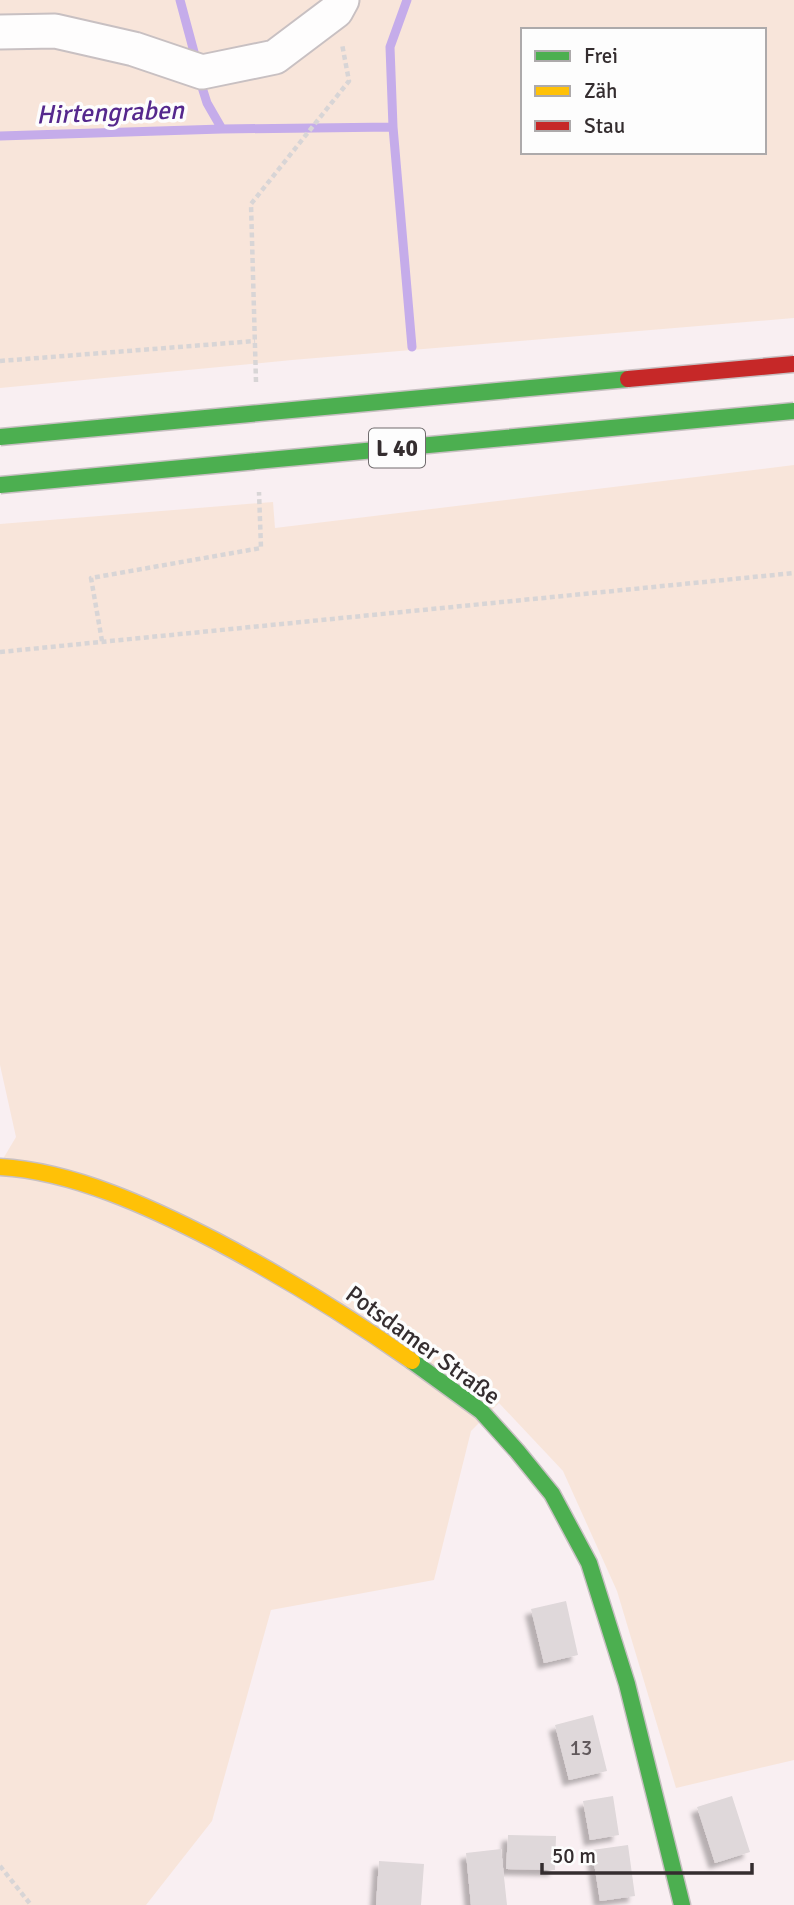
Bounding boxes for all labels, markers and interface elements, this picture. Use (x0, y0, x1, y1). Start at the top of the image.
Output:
legend (521, 28, 766, 154)
text: Frei (584, 43, 618, 69)
text: Zäh (584, 78, 618, 104)
water label: Hirtengraben (36, 94, 185, 132)
text: Stau (584, 113, 625, 139)
road number: L 40 (369, 428, 425, 468)
street label: Potsdamer Straße (340, 1279, 506, 1411)
house number: 13 (570, 1735, 592, 1761)
scale bar (542, 1832, 752, 1876)
text: 50 m (552, 1843, 596, 1869)

